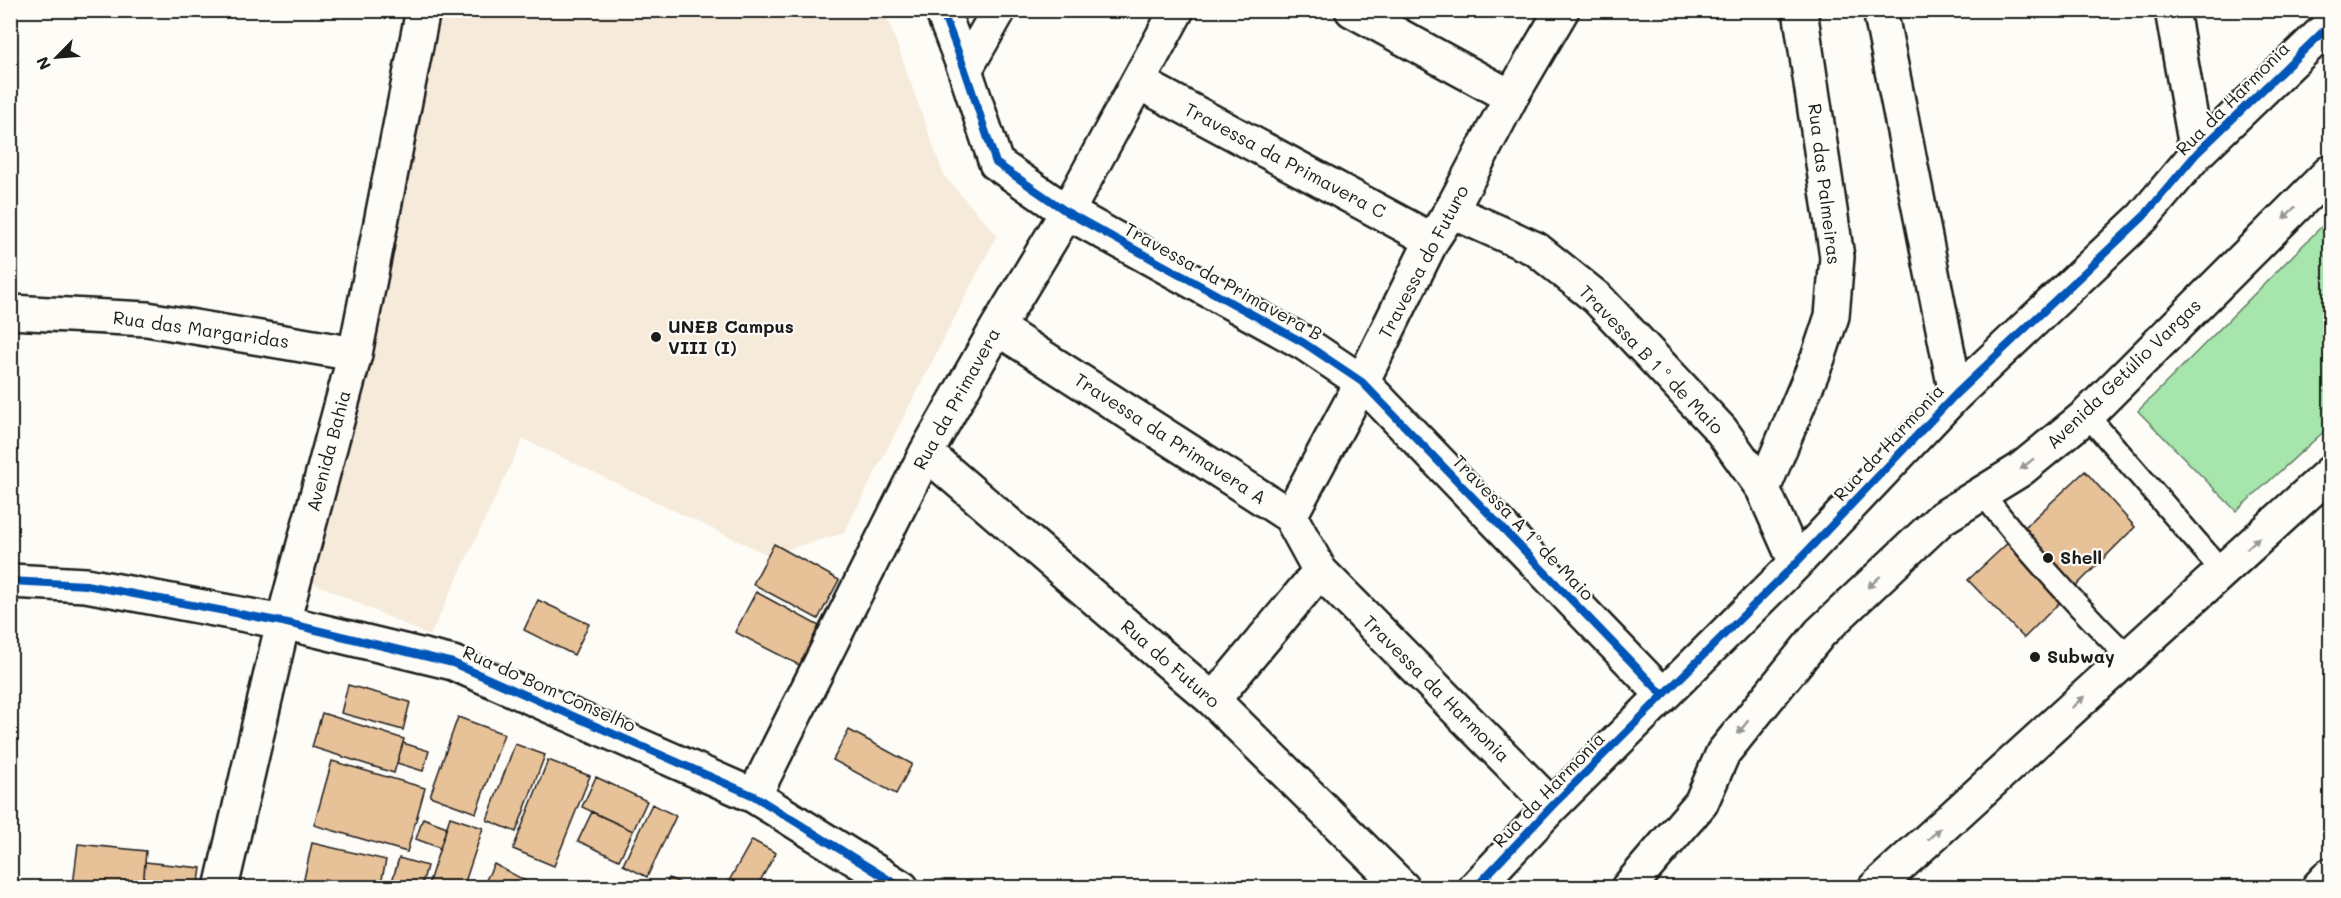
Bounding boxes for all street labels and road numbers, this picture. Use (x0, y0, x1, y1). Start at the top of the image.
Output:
street label: Rua da Harmonia (2170, 36, 2294, 160)
street label: Travessa da Primavera C (1181, 97, 1390, 223)
street label: Rua das Palmeiras (1803, 102, 1847, 266)
street label: Travessa do Futuro (1372, 180, 1474, 342)
street label: Travessa da Primavera B (1120, 217, 1327, 346)
street label: Travessa B 1 º de Maio (1574, 280, 1729, 439)
street label: Avenida Getúlio Vargas (2041, 293, 2206, 454)
street label: Rua das Margaridas (111, 305, 291, 353)
street label: Rua da Primavera (907, 323, 1005, 474)
street label: Travessa da Primavera A (1070, 367, 1271, 509)
street label: Rua da Harmonia (1828, 379, 1949, 506)
street label: Avenida Bahia (300, 388, 356, 514)
street label: Travessa A 1º de Maio (1448, 449, 1600, 606)
street label: Travessa da Harmonia (1358, 610, 1515, 767)
street label: Rua do Futuro (1116, 614, 1225, 713)
street label: Rua do Bom Conselho (459, 639, 640, 737)
street label: Rua da Harmonia (1487, 726, 1610, 852)

